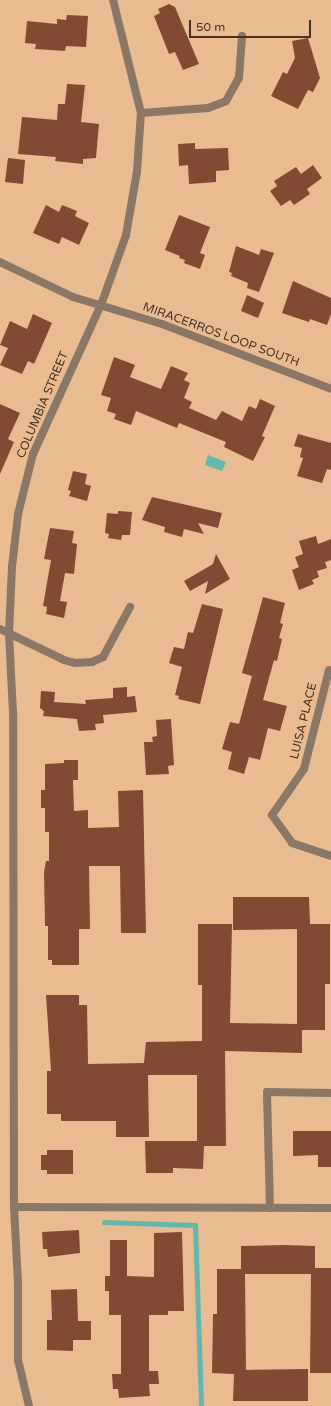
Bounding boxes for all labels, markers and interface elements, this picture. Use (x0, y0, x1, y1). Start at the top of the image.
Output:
scale bar (191, 12, 313, 38)
text: 50 m (196, 20, 225, 34)
street label: MIRACERROS LOOP SOUTH (141, 300, 301, 370)
street label: COLUMBIA STREET (14, 350, 72, 460)
street label: LUISA PLACE (288, 681, 320, 761)

